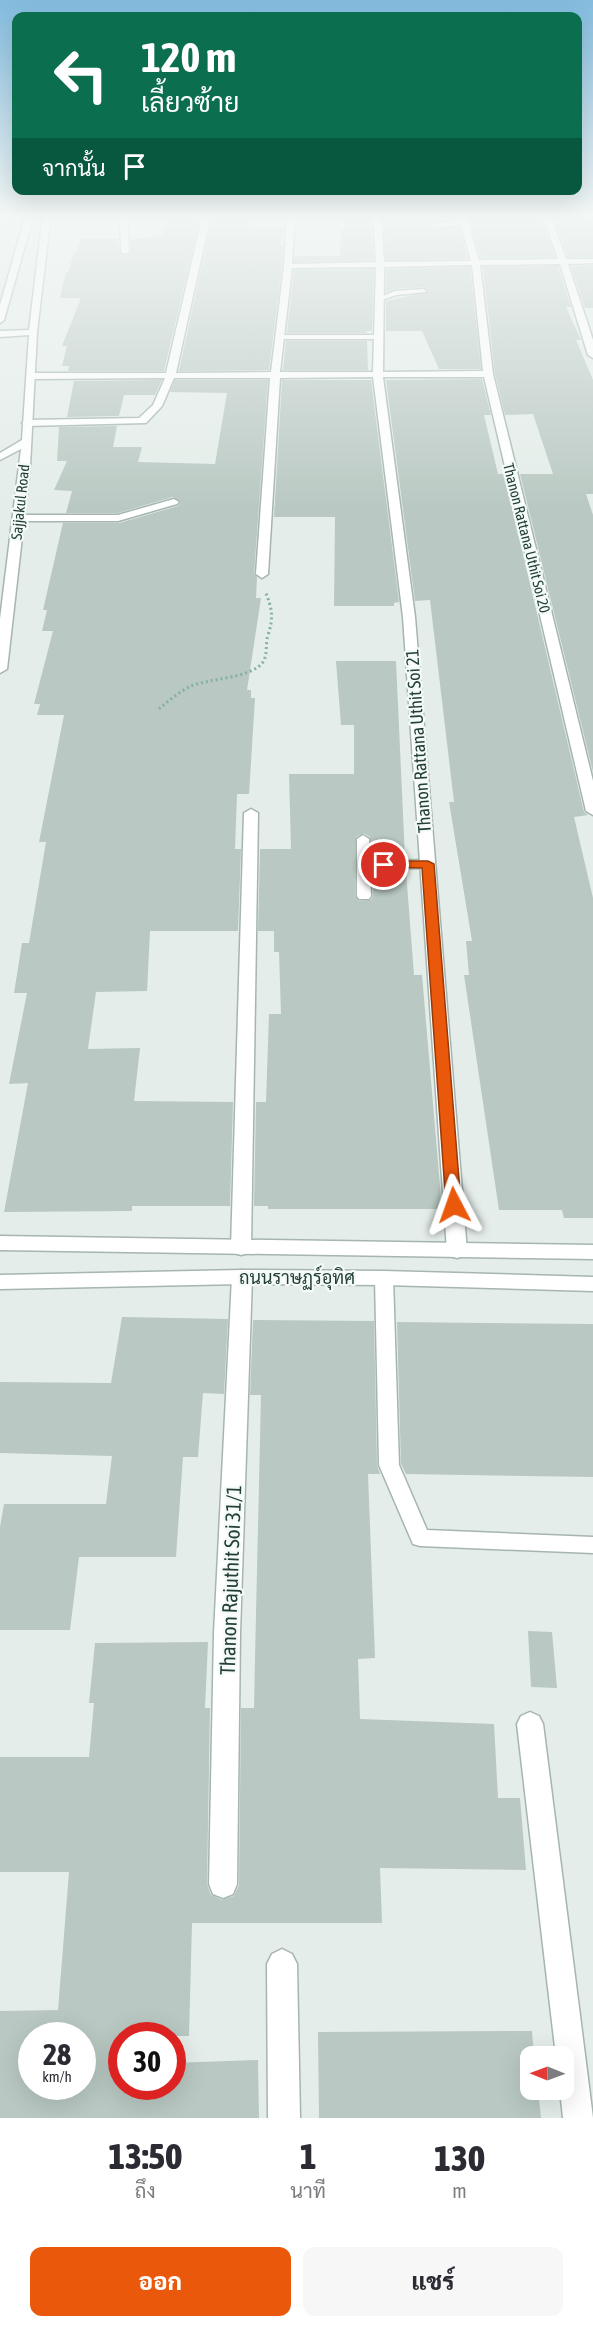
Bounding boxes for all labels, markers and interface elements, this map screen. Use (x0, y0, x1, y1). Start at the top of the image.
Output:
text: 120 m (141, 33, 236, 81)
icon: left (42, 36, 120, 114)
text: เลี้ยวซ้าย (141, 87, 239, 118)
icon: arrive (118, 150, 151, 183)
text: จากนั้น (42, 155, 106, 181)
street label: Thanon Rattana Uthit Soi 20 (500, 461, 554, 615)
street label: Sajjakul Road (8, 463, 32, 541)
street label: Thanon Rattana Uthit Soi 21 (401, 648, 435, 834)
pin (358, 839, 409, 890)
icon: arrive (367, 848, 400, 881)
position arrow (422, 1173, 486, 1237)
street label: ถนนราษฏร์อุทิศ (239, 1265, 355, 1290)
street label: Thanon Rajuthit Soi 31/1 (215, 1485, 245, 1675)
speed limit sign: 30 (108, 2022, 186, 2100)
text: 28 (43, 2037, 71, 2071)
north arrow (520, 2046, 574, 2100)
map controls (520, 2046, 574, 2100)
text: km/h (42, 2068, 72, 2085)
text: 13:50 (108, 2135, 182, 2177)
text: 1 (300, 2135, 317, 2177)
text: 130 (434, 2137, 485, 2179)
text: ถึง (135, 2179, 156, 2202)
text: นาที (290, 2179, 326, 2202)
text: m (452, 2179, 467, 2202)
button: ออก (30, 2247, 291, 2316)
button: แชร์ (303, 2247, 563, 2316)

